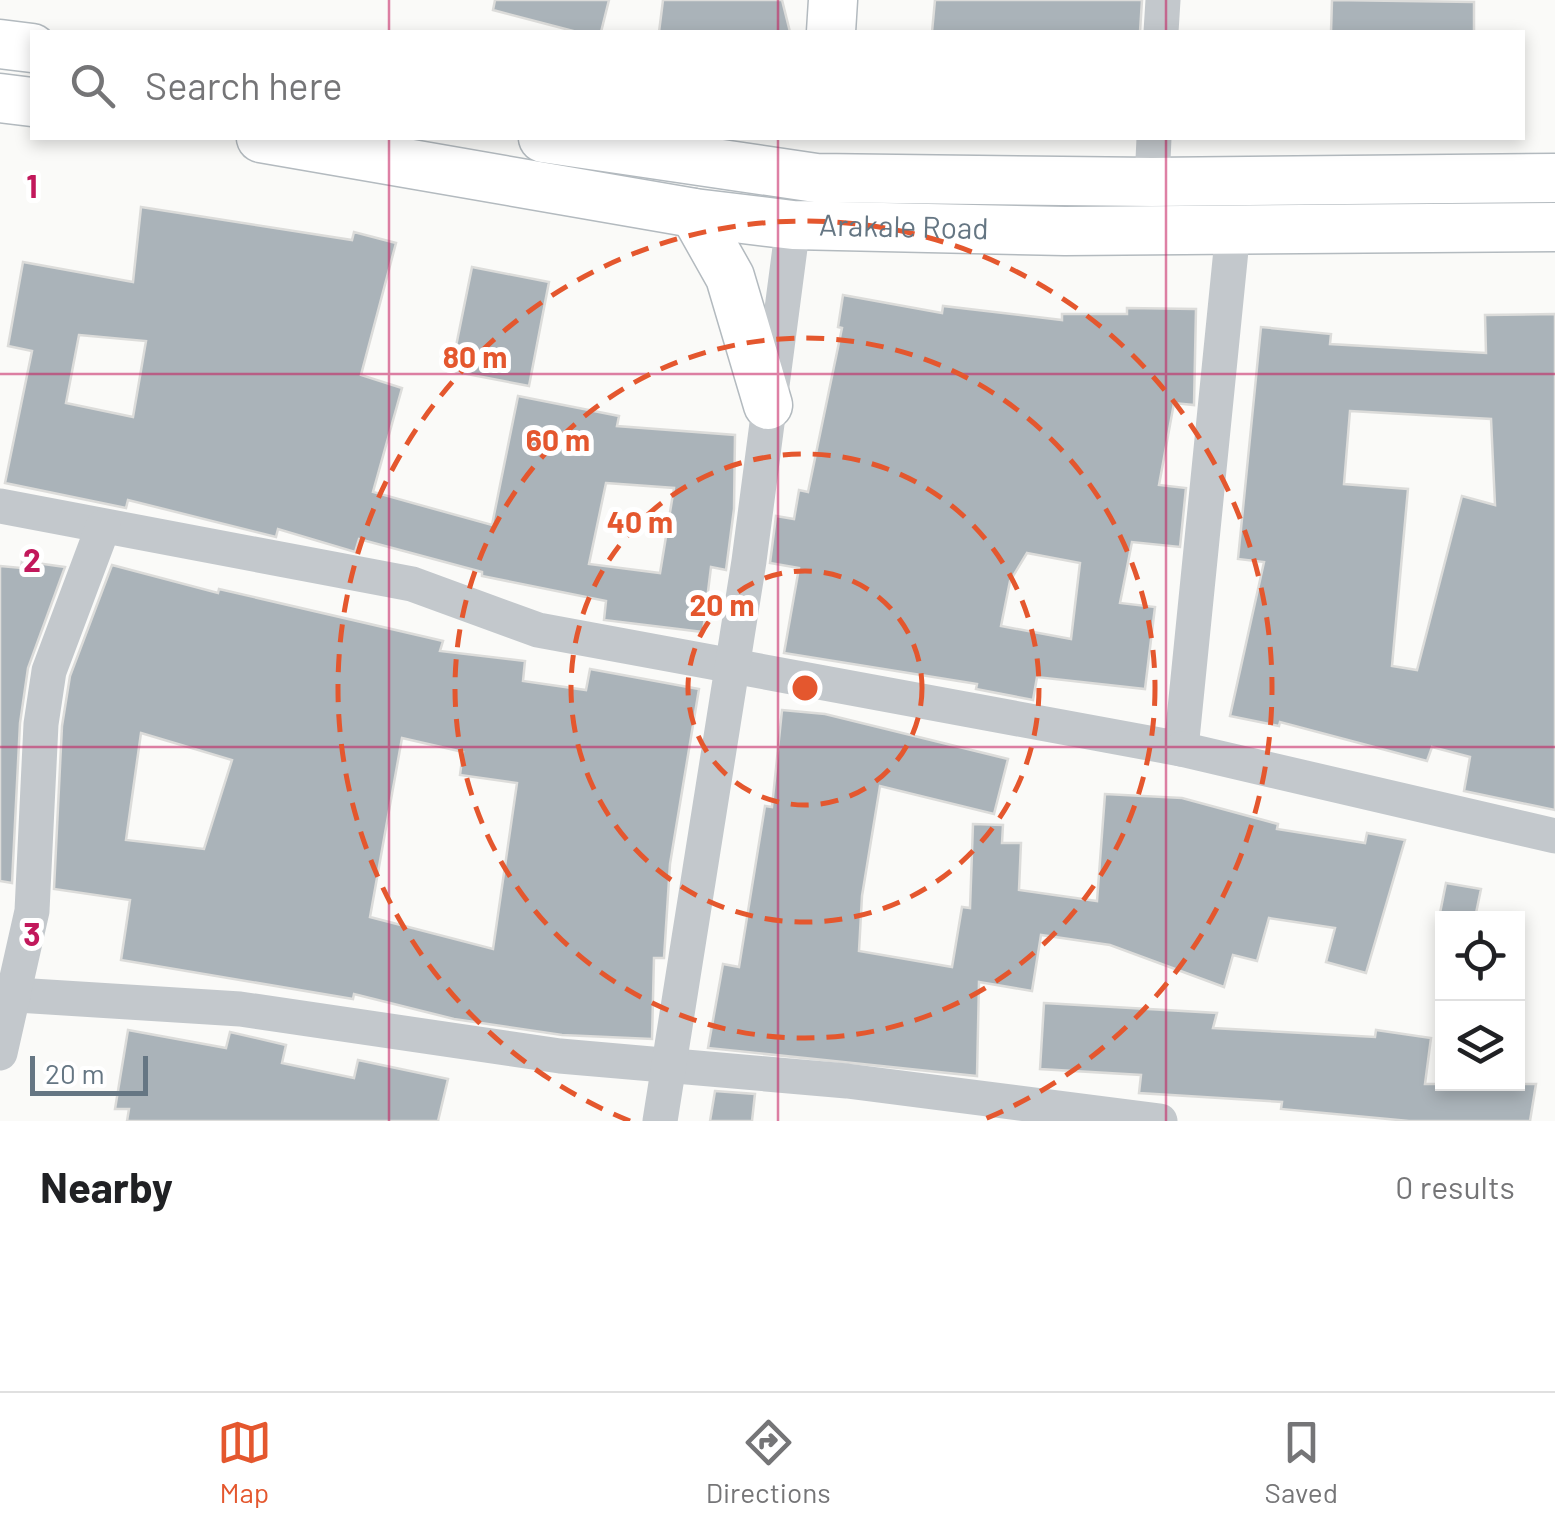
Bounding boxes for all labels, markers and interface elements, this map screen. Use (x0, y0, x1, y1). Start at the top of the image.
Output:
search box (30, 30, 1525, 140)
icon: search (65, 58, 120, 113)
text: Search here (145, 62, 343, 108)
text: 1 (26, 166, 38, 204)
street label: Arakale Road (819, 206, 989, 245)
text: 80 m (443, 338, 507, 374)
text: 60 m (526, 421, 590, 457)
text: 40 m (607, 503, 673, 539)
text: 2 (23, 540, 41, 578)
text: 20 m (690, 586, 754, 622)
centre of rings (787, 670, 823, 706)
map controls (1435, 911, 1525, 1091)
button: locate (1435, 911, 1525, 1001)
text: 3 (23, 914, 41, 952)
button: layers (1435, 1001, 1525, 1091)
scale bar (30, 1051, 148, 1096)
text: 20 m (45, 1056, 105, 1090)
text: Nearby (40, 1161, 173, 1211)
text: 0 results (1395, 1167, 1515, 1205)
tab: Map (217, 1415, 272, 1509)
tab: Directions (706, 1415, 831, 1509)
tab: Saved (1265, 1415, 1338, 1509)

